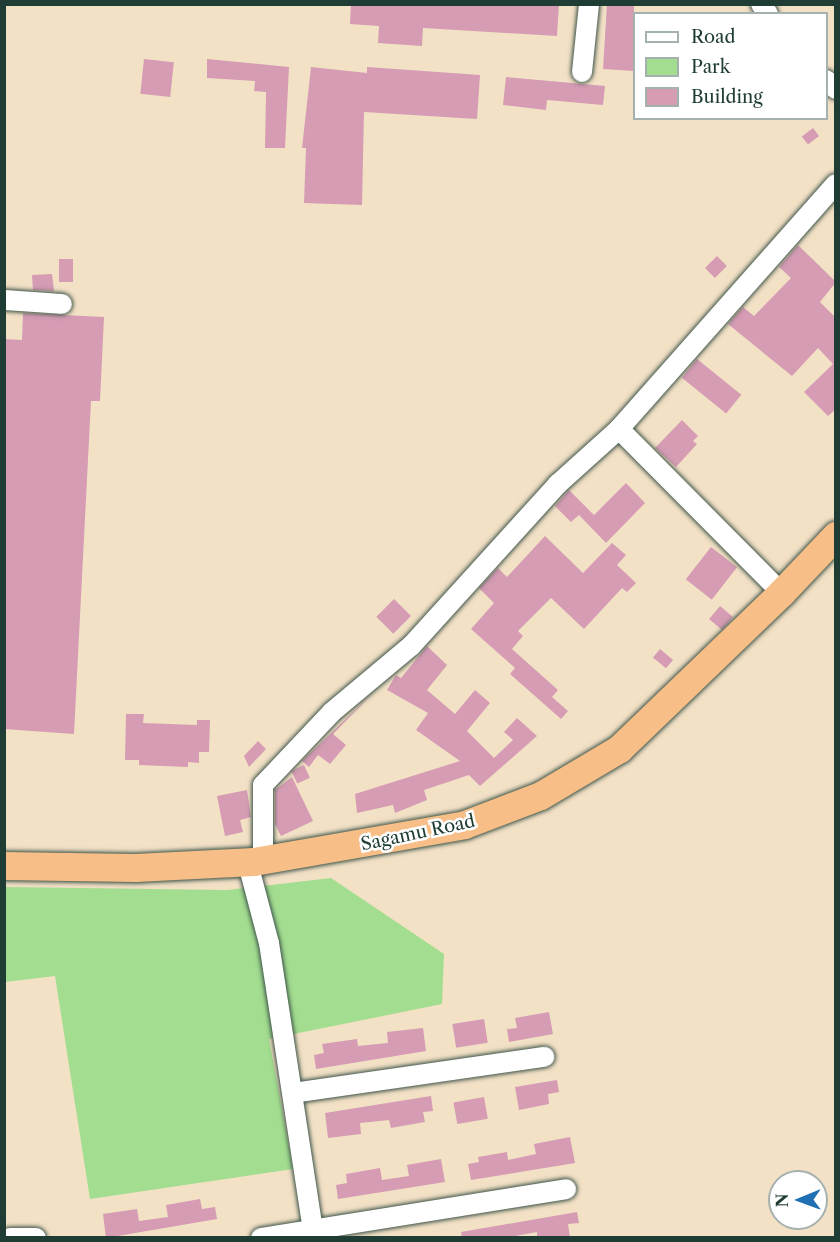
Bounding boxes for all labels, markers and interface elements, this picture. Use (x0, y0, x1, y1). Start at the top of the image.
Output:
legend (633, 12, 828, 120)
text: Road (691, 26, 736, 48)
text: Park (691, 56, 730, 78)
text: Building (691, 86, 763, 108)
street label: Sagamu Road (359, 810, 477, 856)
north arrow (768, 1170, 828, 1230)
text: N (772, 1193, 792, 1207)

